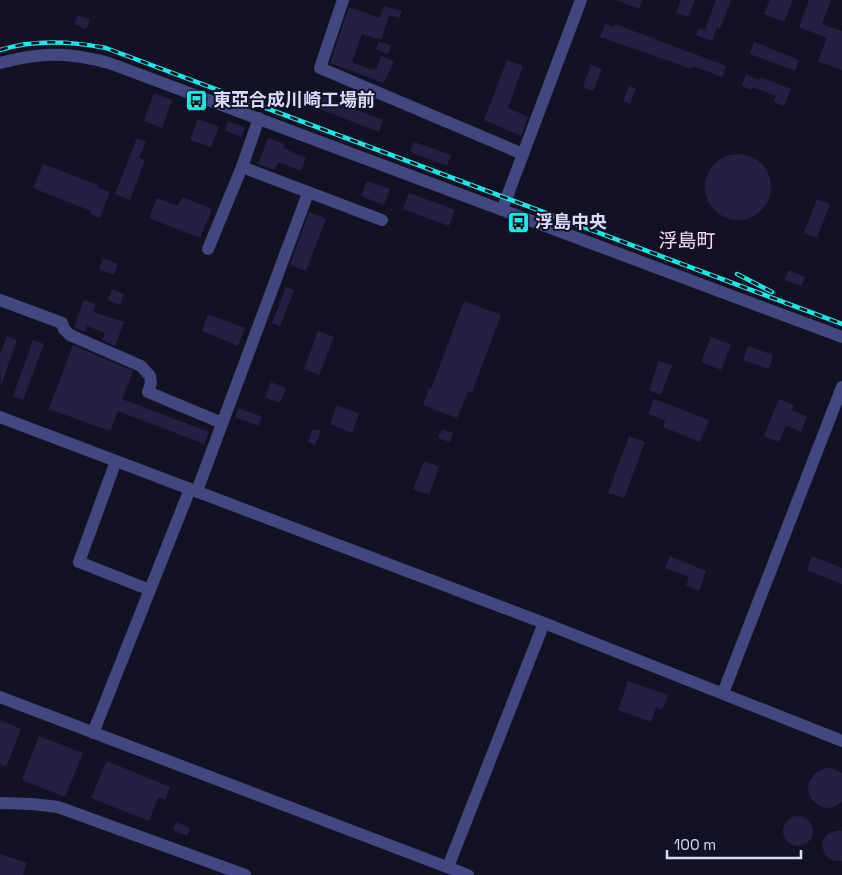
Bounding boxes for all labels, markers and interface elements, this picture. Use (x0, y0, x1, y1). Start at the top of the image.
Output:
bus stop icon: 東亞合成川崎工場前 (185, 88, 209, 112)
place label: 東亞合成川崎工場前 (213, 88, 375, 111)
bus stop icon: 浮島中央 (507, 210, 531, 234)
place label: 浮島中央 (535, 210, 607, 233)
district label: 浮島町 (658, 228, 716, 253)
scale bar (667, 828, 801, 860)
text: 100 m (674, 835, 716, 854)

